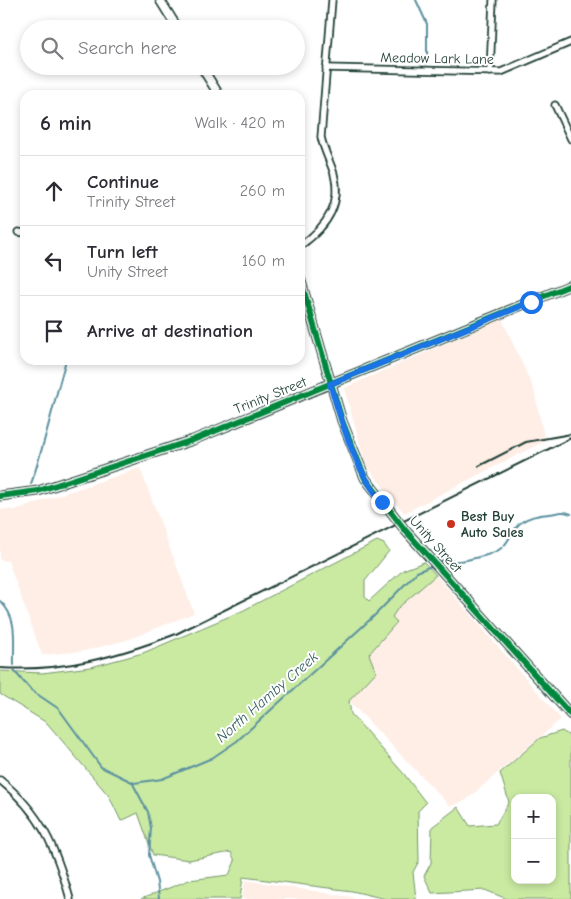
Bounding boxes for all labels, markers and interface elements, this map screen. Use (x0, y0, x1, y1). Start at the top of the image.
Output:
search box (20, 20, 305, 75)
icon: search (38, 34, 66, 62)
text: Search here (78, 37, 177, 59)
street label: Meadow Lark Lane (380, 49, 494, 68)
text: 6 min (40, 111, 92, 135)
text: Walk · 420 m (195, 114, 285, 132)
text: Continue (87, 171, 159, 193)
icon: ahead (40, 177, 68, 205)
text: 260 m (240, 182, 285, 200)
text: Trinity Street (87, 193, 175, 211)
text: Turn left (87, 241, 158, 263)
icon: left (40, 247, 68, 275)
text: 160 m (242, 252, 285, 270)
text: Unity Street (87, 263, 168, 281)
route start (520, 291, 543, 314)
icon: arrive (40, 317, 68, 345)
text: Arrive at destination (87, 320, 253, 342)
street label: Trinity Street (231, 373, 310, 418)
route end (371, 491, 394, 514)
place label: Best Buy Auto Sales (461, 508, 523, 541)
street label: Unity Street (406, 512, 466, 577)
marker: Best Buy Auto Sales (445, 518, 457, 530)
water label: North Hamby Creek (212, 647, 322, 746)
map controls (511, 794, 556, 884)
button: + (511, 794, 556, 839)
button: − (511, 839, 556, 884)

